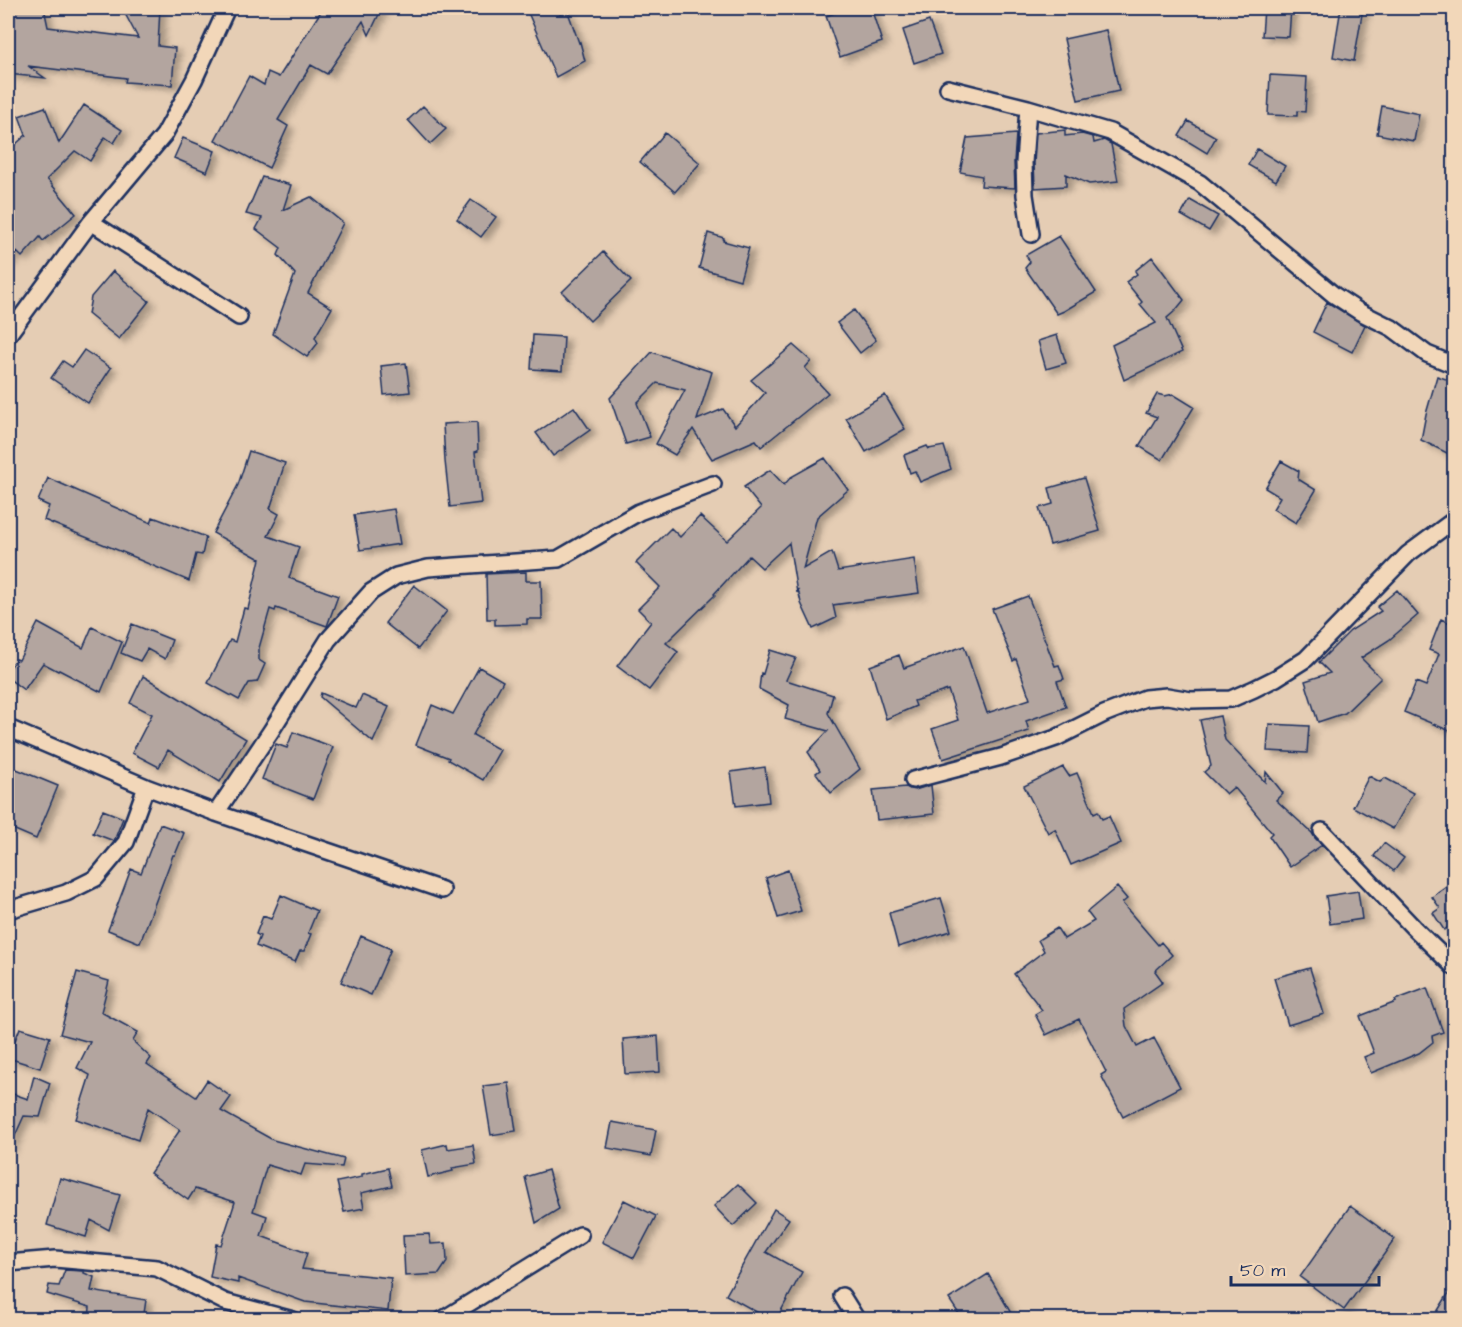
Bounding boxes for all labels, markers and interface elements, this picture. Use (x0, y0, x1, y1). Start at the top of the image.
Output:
scale bar (1231, 1249, 1380, 1287)
text: 50 m (1240, 1258, 1285, 1283)

